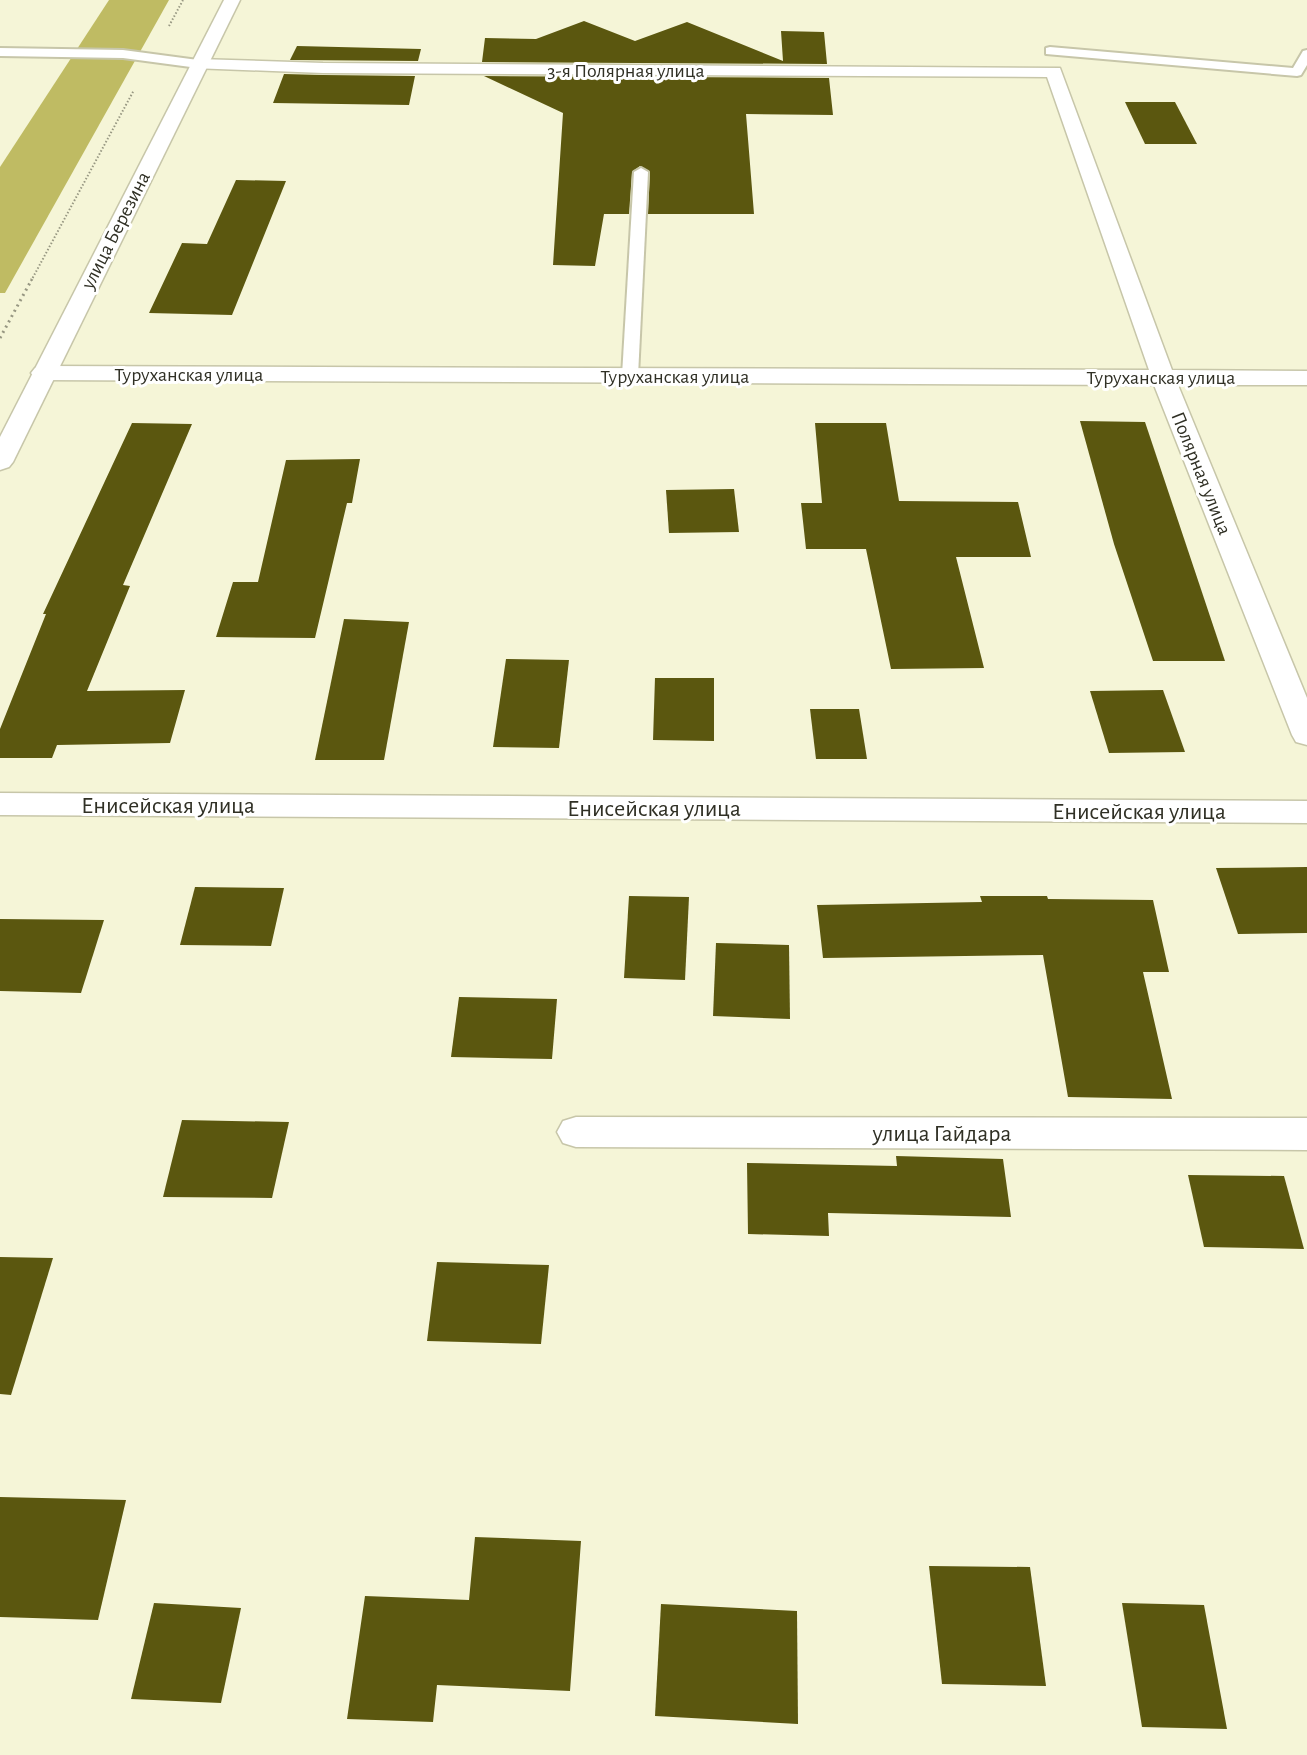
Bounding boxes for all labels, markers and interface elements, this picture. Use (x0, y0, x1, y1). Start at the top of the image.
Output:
street label: 3-я Полярная улица (547, 61, 705, 81)
street label: улица Березина (77, 168, 154, 293)
street label: Туруханская улица (115, 365, 264, 385)
street label: Туруханская улица (601, 367, 750, 387)
street label: Туруханская улица (1087, 368, 1236, 388)
street label: Полярная улица (1167, 409, 1235, 538)
street label: Енисейская улица (81, 794, 255, 818)
street label: Енисейская улица (567, 797, 741, 821)
street label: Енисейская улица (1052, 800, 1226, 824)
street label: улица Гайдара (871, 1122, 1012, 1146)

